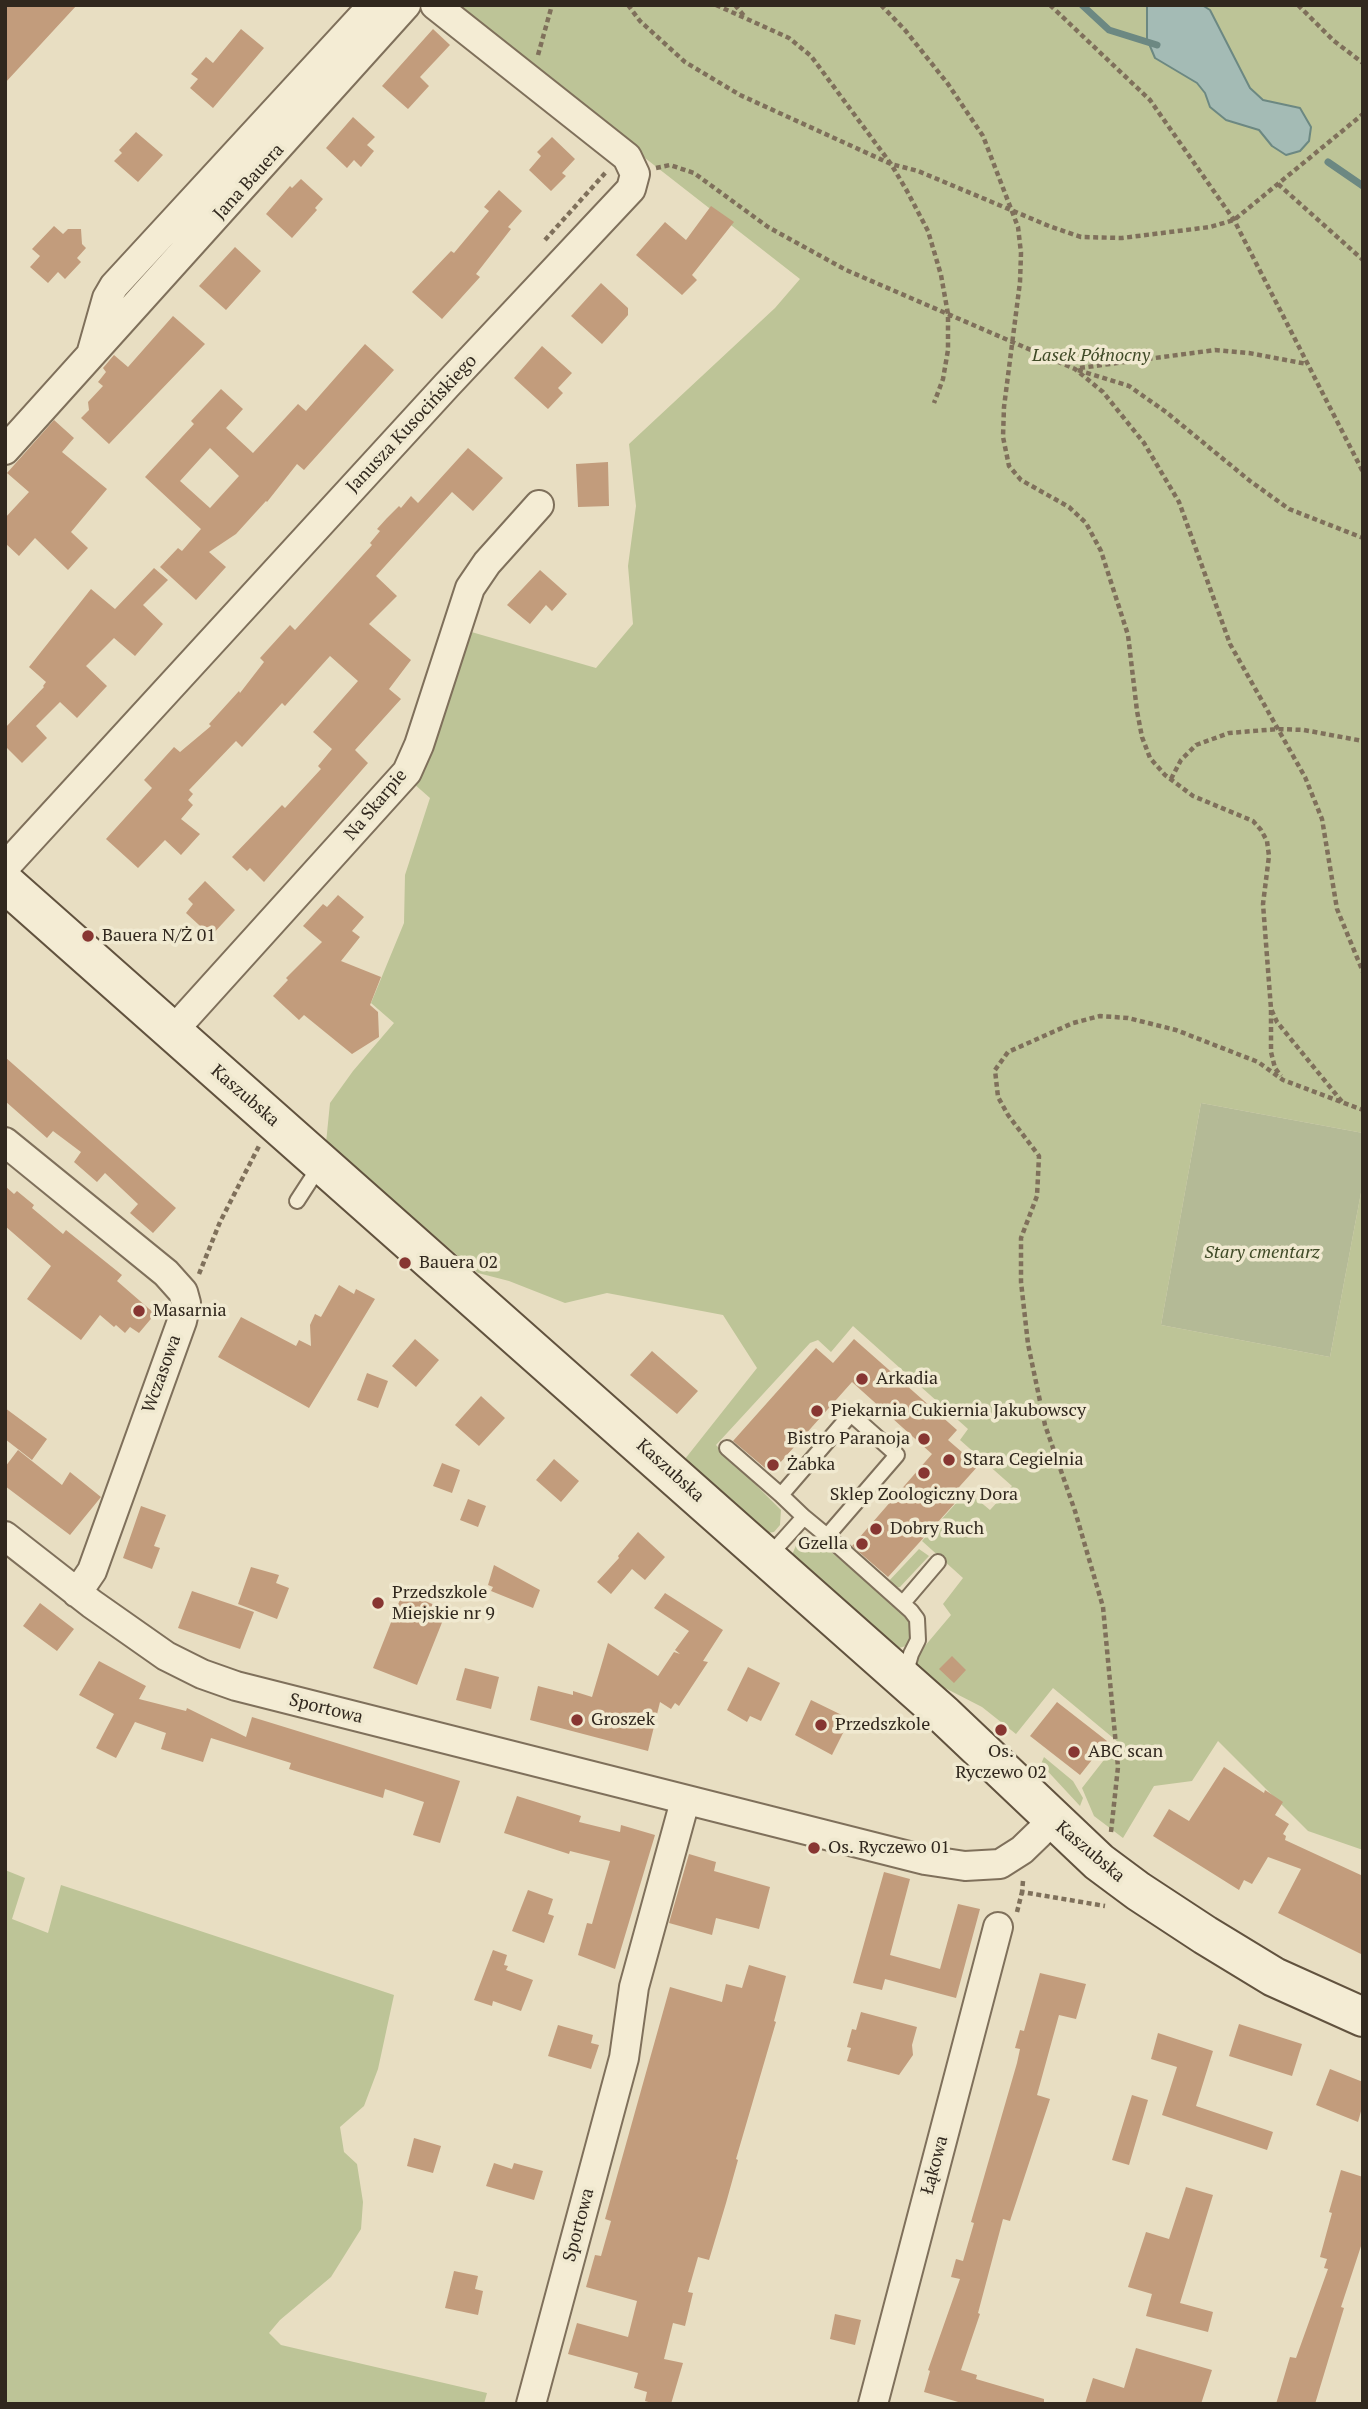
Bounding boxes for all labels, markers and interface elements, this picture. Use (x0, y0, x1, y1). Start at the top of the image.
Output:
street label: Jana Bauera (209, 139, 289, 225)
park label: Lasek Północny (1032, 345, 1150, 367)
street label: Janusza Kusocińskiego (342, 350, 482, 498)
street label: Na Skarpie (340, 765, 412, 845)
place label: Bauera N/Ż 01 (102, 925, 216, 947)
marker: Bauera N/Ż 01 (80, 928, 96, 944)
street label: Kaszubska (206, 1060, 284, 1132)
park label: Stary cmentarz (1204, 1242, 1320, 1264)
place label: Bauera 02 (419, 1252, 498, 1274)
marker: Bauera 02 (397, 1255, 413, 1271)
place label: Masarnia (153, 1300, 227, 1322)
marker: Masarnia (131, 1303, 147, 1319)
street label: Wczasowa (138, 1332, 186, 1416)
place label: Arkadia (876, 1368, 938, 1390)
marker: Arkadia (854, 1371, 870, 1387)
place label: Piekarnia Cukiernia Jakubowscy (831, 1400, 1086, 1422)
marker: Piekarnia Cukiernia Jakubowscy (809, 1403, 825, 1419)
place label: Bistro Paranoja (787, 1428, 910, 1450)
marker: Bistro Paranoja (916, 1431, 932, 1447)
street label: Kaszubska (632, 1435, 708, 1507)
place label: Stara Cegielnia (963, 1449, 1084, 1471)
marker: Stara Cegielnia (941, 1452, 957, 1468)
place label: Żabka (787, 1454, 835, 1476)
marker: Żabka (765, 1457, 781, 1473)
marker: Sklep Zoologiczny Dora (916, 1465, 932, 1481)
place label: Sklep Zoologiczny Dora (830, 1484, 1018, 1506)
place label: Dobry Ruch (890, 1518, 984, 1540)
marker: Dobry Ruch (868, 1521, 884, 1537)
place label: Gzella (798, 1533, 848, 1555)
marker: Gzella (854, 1536, 870, 1552)
place label: Przedszkole Miejskie nr 9 (392, 1582, 495, 1624)
marker: Przedszkole Miejskie nr 9 (370, 1595, 386, 1611)
street label: Sportowa (287, 1689, 365, 1729)
place label: Groszek (591, 1709, 655, 1731)
marker: Groszek (569, 1712, 585, 1728)
place label: Przedszkole (835, 1714, 930, 1736)
marker: Przedszkole (813, 1717, 829, 1733)
marker: Os. Ryczewo 02 (993, 1722, 1009, 1738)
place label: Os. Ryczewo 02 (955, 1741, 1047, 1784)
place label: ABC scan (1088, 1741, 1163, 1763)
marker: ABC scan (1066, 1744, 1082, 1760)
street label: Kaszubska (1051, 1817, 1129, 1887)
place label: Os. Ryczewo 01 (828, 1837, 950, 1859)
marker: Os. Ryczewo 01 (806, 1840, 822, 1856)
street label: Łąkowa (917, 2133, 953, 2197)
street label: Sportowa (559, 2186, 599, 2264)

